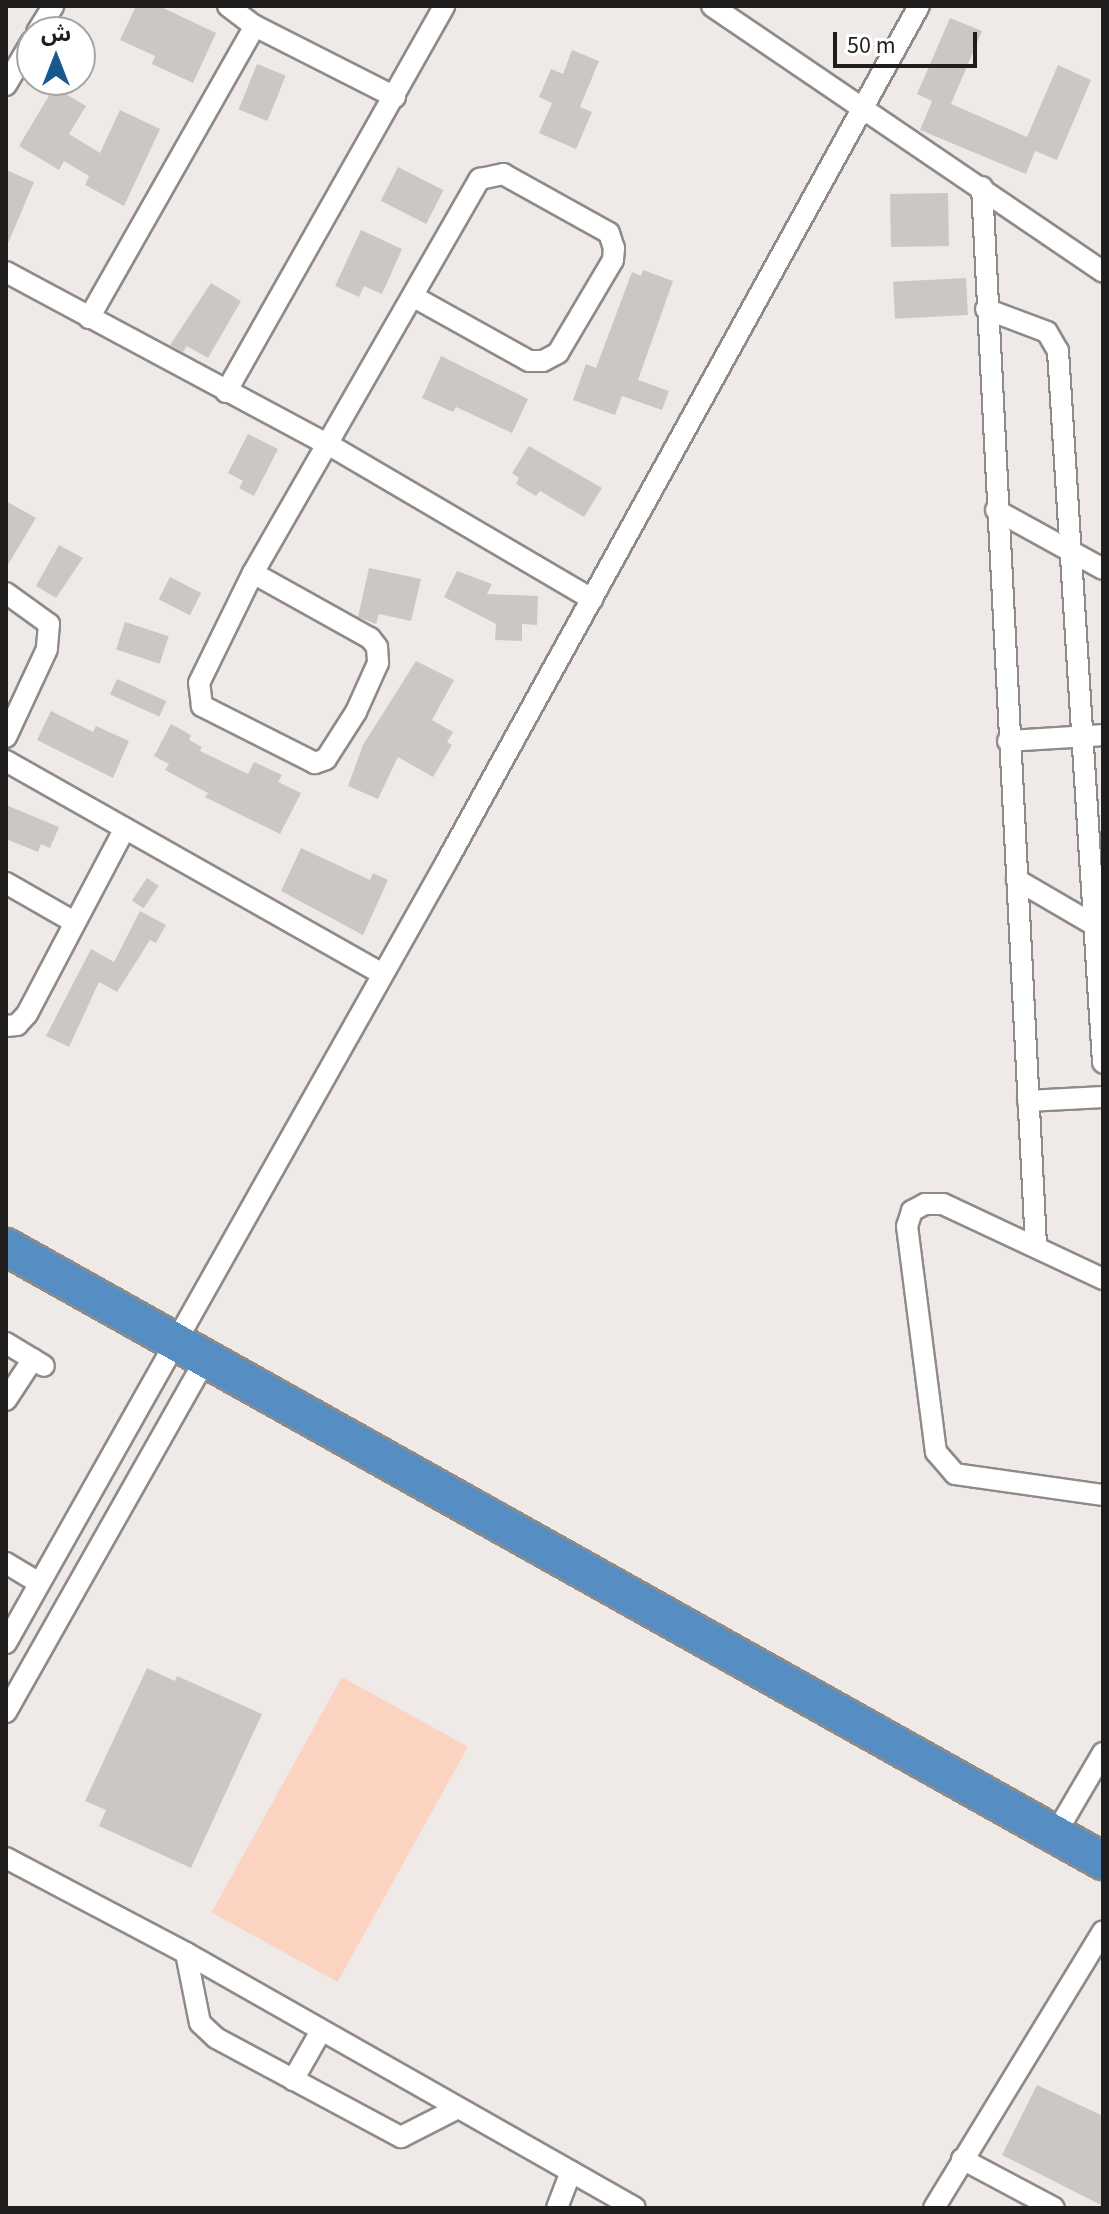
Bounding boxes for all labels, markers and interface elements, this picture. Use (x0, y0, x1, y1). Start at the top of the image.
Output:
north arrow (16, 16, 96, 96)
scale bar (837, 16, 981, 66)
text: ش (41, 18, 71, 50)
text: 50 m (847, 28, 896, 63)

